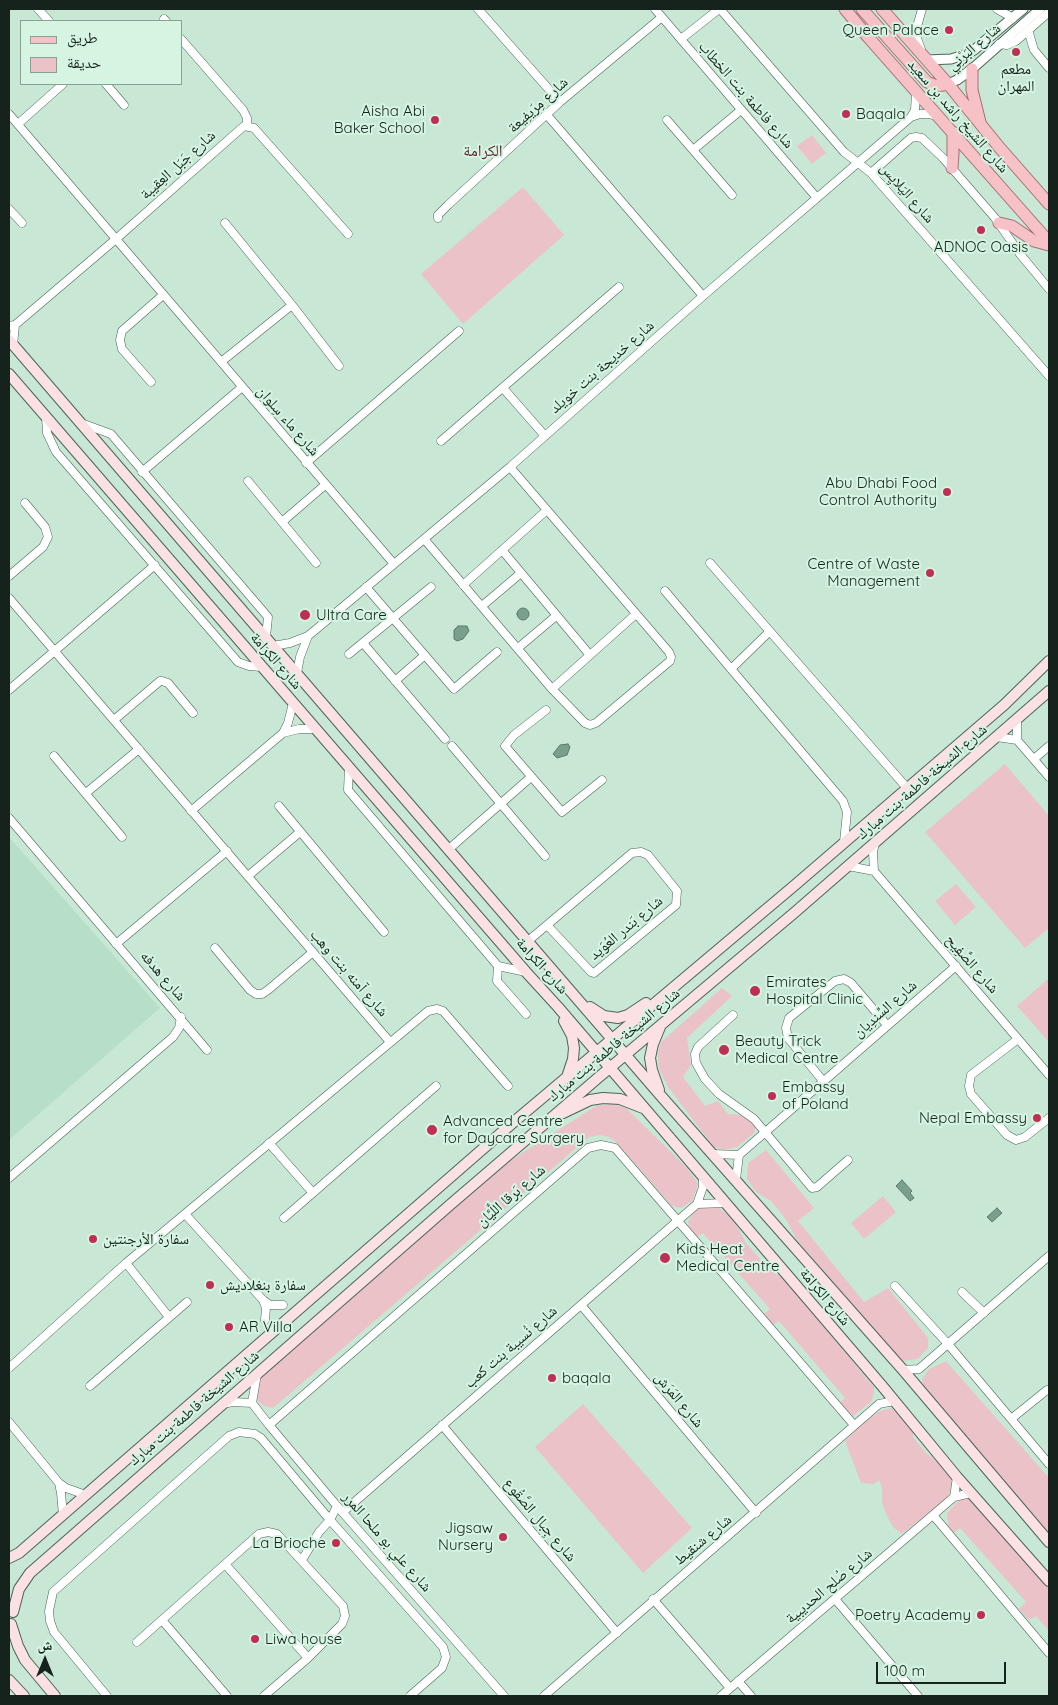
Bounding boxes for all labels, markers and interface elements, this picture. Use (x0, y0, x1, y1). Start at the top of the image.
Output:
street label: شارع البَرْنِي (944, 19, 1004, 75)
legend (20, 20, 182, 85)
place label: Queen Palace (842, 21, 939, 39)
marker: Queen Palace (943, 24, 955, 36)
text: طريق (67, 28, 98, 47)
street label: شارع فاطمة بنت الخطاب (695, 38, 797, 152)
marker: مطعم المهران (1010, 46, 1022, 58)
text: حديقة (67, 53, 101, 72)
street label: شارع الشيخ راشد بن سعيد (904, 55, 1012, 177)
place label: مطعم المهران (997, 60, 1035, 95)
street label: شارع مِرَيفِيعة (504, 73, 572, 137)
place label: Aisha Abi Baker School (334, 102, 425, 137)
place label: Baqala (856, 105, 906, 123)
marker: Baqala (840, 108, 852, 120)
marker: Aisha Abi Baker School (429, 114, 441, 126)
street label: شارع جَبَل العِقيبة (137, 127, 219, 203)
district label: الكرامة (463, 141, 503, 161)
street label: شارع اليَلايِس (876, 159, 938, 227)
marker: ADNOC Oasis (975, 224, 987, 236)
place label: ADNOC Oasis (934, 238, 1028, 256)
street label: شارع خديجة بنت خويلد (546, 317, 658, 417)
street label: شارع ماء سِلوان (253, 382, 323, 460)
place label: Abu Dhabi Food Control Authority (819, 474, 937, 509)
marker: Abu Dhabi Food Control Authority (941, 486, 953, 498)
place label: Centre of Waste Management (807, 555, 920, 590)
marker: Centre of Waste Management (924, 567, 936, 579)
place label: Ultra Care (316, 606, 387, 624)
marker: Ultra Care (298, 608, 312, 622)
street label: شارع الكرامة (246, 629, 306, 693)
street label: شارع الشيخة فاطمة بنت مبارك (853, 721, 991, 843)
street label: شارع بَندر العُوَيد (586, 892, 666, 964)
street label: شارع آمنه بنت وهب (306, 926, 392, 1020)
street label: شارع الصَّفِيح (942, 931, 1002, 997)
street label: شارع الكرامة (512, 934, 572, 998)
street label: شارع هدفه (136, 947, 190, 1005)
place label: Emirates Hospital Clinic (766, 973, 863, 1008)
street label: شارع السِّندِيان (849, 976, 921, 1042)
marker: Emirates Hospital Clinic (748, 984, 762, 998)
street label: شارع الشيخة فاطمة بنت مبارك (544, 985, 684, 1105)
place label: Beauty Trick Medical Centre (735, 1032, 839, 1067)
marker: Beauty Trick Medical Centre (717, 1043, 731, 1057)
place label: Embassy of Poland (782, 1078, 849, 1113)
marker: Embassy of Poland (766, 1090, 778, 1102)
place label: Nepal Embassy (919, 1109, 1027, 1127)
place label: Advanced Centre for Daycare Surgery (443, 1112, 584, 1147)
marker: Nepal Embassy (1031, 1112, 1043, 1124)
marker: Advanced Centre for Daycare Surgery (425, 1123, 439, 1137)
street label: شارع بَرقا اللَّيَّان (473, 1161, 549, 1231)
place label: سفارة الأرجنتين (103, 1230, 189, 1248)
marker: سفارة الأرجنتين (87, 1233, 99, 1245)
place label: Kids Heat Medical Centre (676, 1240, 780, 1275)
marker: Kids Heat Medical Centre (658, 1251, 672, 1265)
street label: شارع الكرامة (796, 1265, 854, 1329)
place label: سفارة بنغلاديش (220, 1276, 306, 1294)
marker: سفارة بنغلاديش (204, 1279, 216, 1291)
street label: شارع نُسيبة بنت كعب (461, 1302, 561, 1392)
place label: AR Villa (239, 1318, 292, 1336)
marker: AR Villa (223, 1321, 235, 1333)
street label: شارع الشيخة فاطمة بنت مبارك (125, 1347, 263, 1469)
place label: baqala (562, 1369, 611, 1387)
street label: شارع المَرَش (651, 1369, 707, 1431)
marker: baqala (546, 1372, 558, 1384)
street label: شارع جِبال الصَّقُوع (500, 1475, 580, 1565)
street label: شارع علي بو ملحا المرر (339, 1488, 435, 1596)
street label: شارع شنقيط (671, 1511, 735, 1569)
place label: Jigsaw Nursery (438, 1519, 493, 1554)
marker: Jigsaw Nursery (497, 1531, 509, 1543)
place label: La Brioche (252, 1534, 326, 1552)
marker: La Brioche (330, 1537, 342, 1549)
street label: شارع صُلح الحديبية (782, 1544, 876, 1628)
place label: Poetry Academy (855, 1606, 971, 1624)
marker: Poetry Academy (975, 1609, 987, 1621)
place label: Liwa house (265, 1630, 342, 1648)
marker: Liwa house (249, 1633, 261, 1645)
north arrow (20, 1635, 70, 1685)
text: ش (38, 1636, 52, 1654)
scale bar (878, 1652, 1008, 1684)
text: 100 m (884, 1661, 925, 1680)

